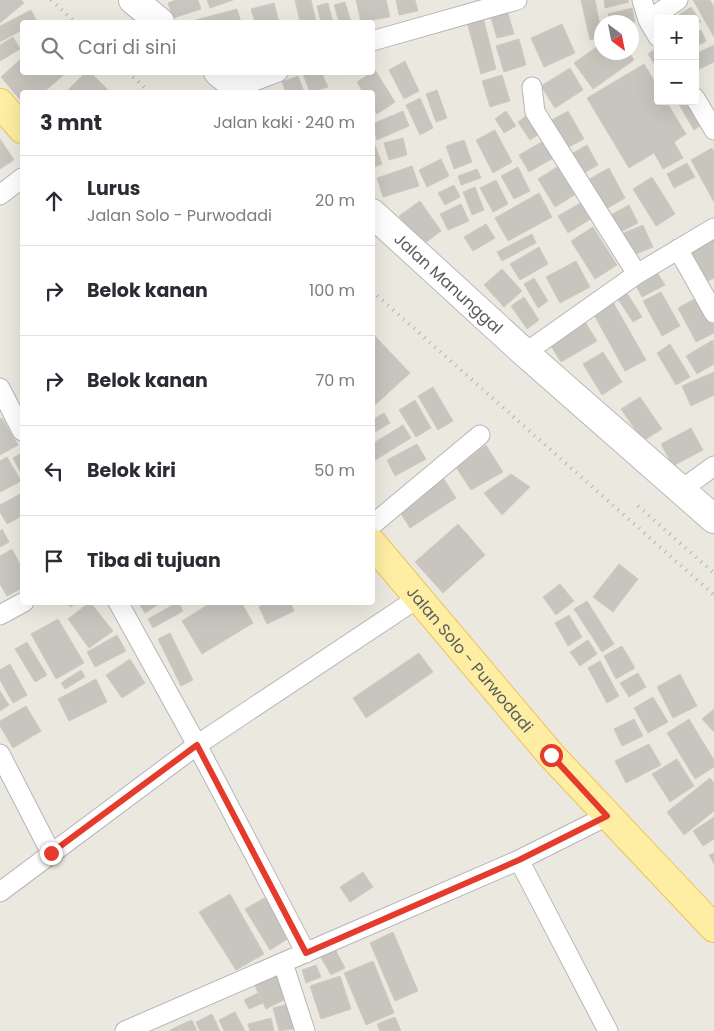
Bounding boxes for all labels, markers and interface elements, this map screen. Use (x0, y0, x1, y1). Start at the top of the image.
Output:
north arrow (594, 15, 639, 60)
map controls (654, 15, 699, 105)
button: + (654, 15, 699, 60)
search box (20, 20, 375, 75)
icon: search (38, 34, 66, 62)
text: Cari di sini (78, 34, 176, 61)
button: − (654, 60, 699, 105)
text: 3 mnt (40, 108, 102, 137)
text: Jalan kaki · 240 m (213, 111, 355, 134)
text: Lurus (87, 175, 140, 202)
icon: ahead (40, 187, 68, 215)
text: 20 m (315, 189, 355, 212)
text: Jalan Solo - Purwodadi (87, 204, 272, 227)
street label: Jalan Manunggal (389, 227, 508, 339)
icon: right (40, 277, 68, 305)
text: Belok kanan (87, 277, 208, 304)
text: 100 m (309, 279, 355, 302)
icon: right (40, 367, 68, 395)
text: Belok kanan (87, 367, 208, 394)
text: 70 m (315, 369, 355, 392)
icon: left (40, 457, 68, 485)
text: Belok kiri (87, 457, 176, 484)
text: 50 m (314, 459, 355, 482)
icon: arrive (40, 547, 68, 575)
text: Tiba di tujuan (87, 547, 221, 574)
street label: Jalan Solo - Purwodadi (402, 581, 539, 737)
route start (540, 744, 563, 767)
route end (40, 842, 63, 865)

